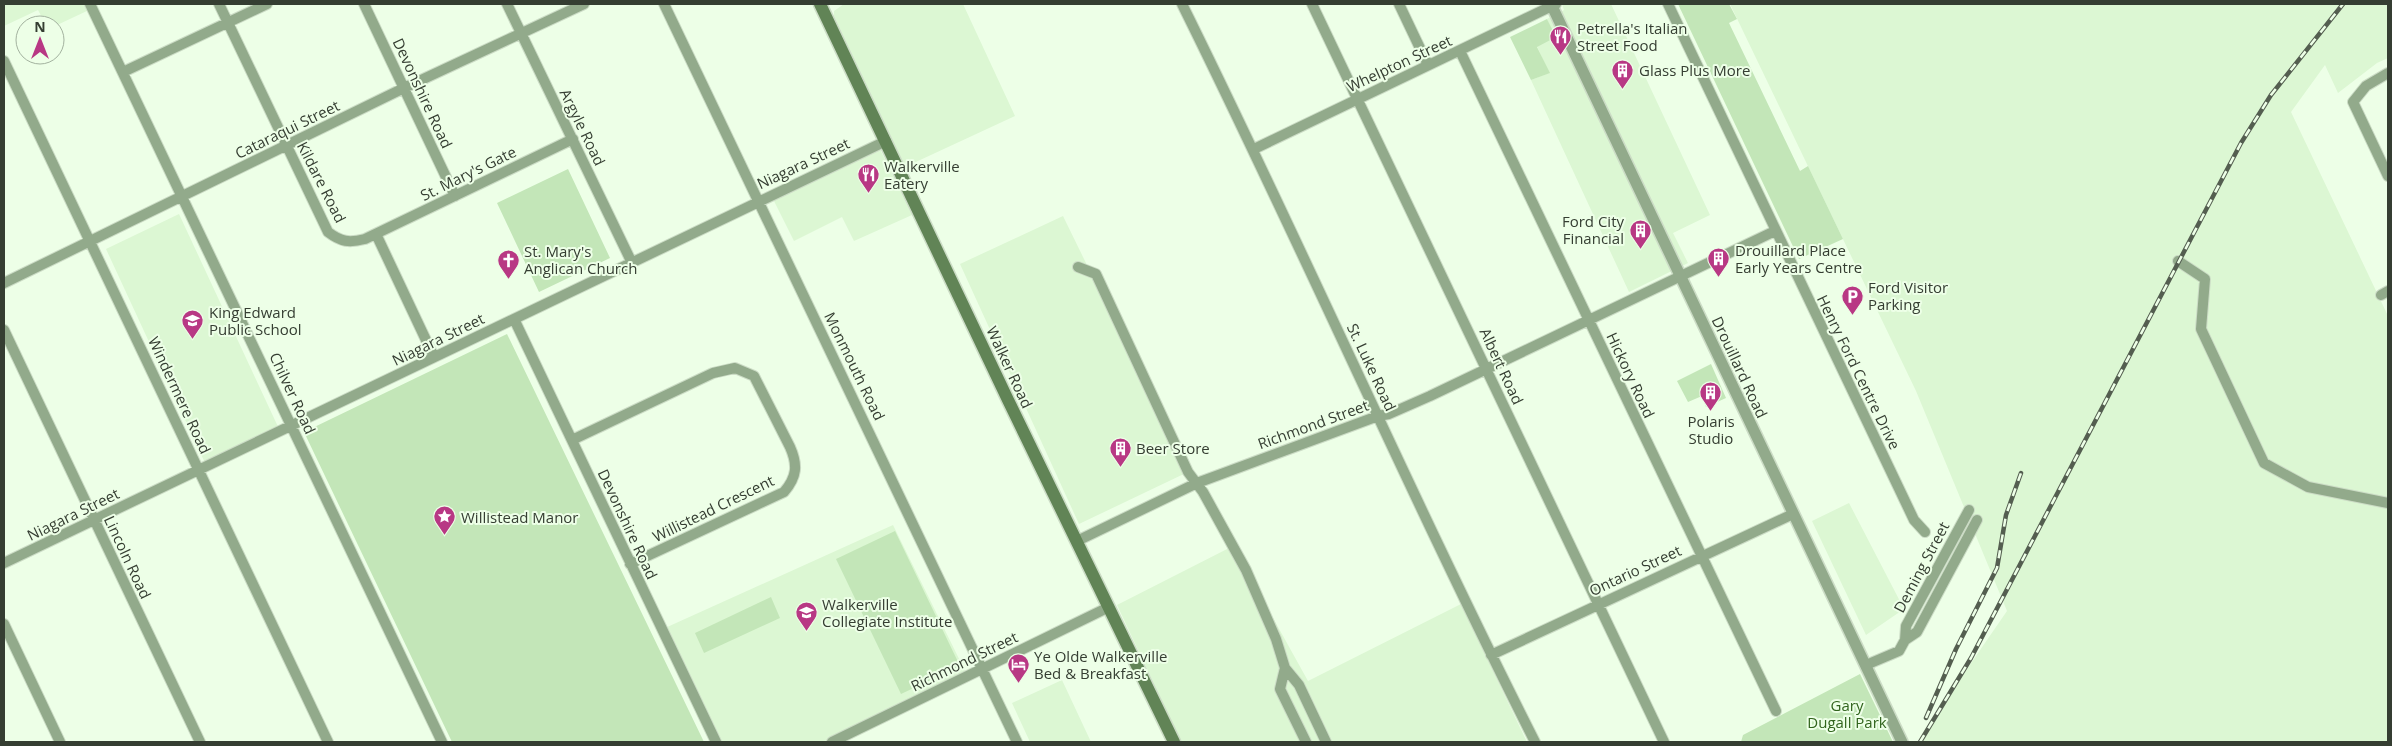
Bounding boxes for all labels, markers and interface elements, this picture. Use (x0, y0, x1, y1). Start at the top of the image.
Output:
north arrow (15, 15, 65, 65)
text: N (34, 17, 46, 36)
place label: Petrella's Italian Street Food (1577, 18, 1688, 55)
restaurant icon: Petrella's Italian Street Food (1549, 25, 1573, 56)
street label: Whelpton Street (1343, 30, 1455, 96)
street label: Devonshire Road (389, 35, 457, 151)
building icon: Glass Plus More (1611, 58, 1635, 89)
place label: Glass Plus More (1639, 60, 1750, 80)
street label: Argyle Road (556, 85, 610, 169)
street label: Cataraqui Street (231, 95, 343, 163)
street label: Niagara Street (753, 133, 853, 193)
street label: Kildare Road (293, 138, 351, 226)
street label: St. Mary's Gate (417, 141, 519, 205)
place label: Walkerville Eatery (884, 156, 960, 193)
restaurant icon: Walkerville Eatery (856, 163, 880, 194)
place label: Ford City Financial (1562, 211, 1624, 248)
building icon: Ford City Financial (1628, 218, 1652, 249)
place label: Drouillard Place Early Years Centre (1735, 240, 1862, 277)
place label: St. Mary's Anglican Church (524, 241, 637, 278)
building icon: Drouillard Place Early Years Centre (1707, 247, 1731, 278)
church icon: St. Mary's Anglican Church (496, 248, 520, 279)
place label: Ford Visitor Parking (1868, 277, 1948, 314)
parking icon: Ford Visitor Parking (1840, 284, 1864, 315)
street label: Henry Ford Centre Drive (1813, 291, 1905, 453)
place label: King Edward Public School (209, 302, 302, 339)
street label: Niagara Street (389, 308, 487, 370)
school or university icon: King Edward Public School (181, 309, 205, 340)
street label: Monmouth Road (820, 309, 890, 423)
street label: Drouillard Road (1708, 313, 1772, 421)
street label: St. Luke Road (1343, 320, 1401, 414)
street label: Walker Road (982, 323, 1038, 411)
street label: Albert Road (1476, 325, 1528, 407)
street label: Hickory Road (1602, 329, 1660, 421)
street label: Windermere Road (144, 333, 216, 457)
street label: Chilver Road (265, 349, 321, 437)
building icon: Polaris Studio (1699, 380, 1723, 411)
street label: Richmond Street (1255, 395, 1371, 453)
place label: Polaris Studio (1687, 411, 1735, 448)
building icon: Beer Store (1108, 436, 1132, 467)
place label: Beer Store (1136, 438, 1210, 458)
street label: Devonshire Road (594, 466, 662, 582)
street label: Willistead Crescent (649, 470, 777, 546)
street label: Niagara Street (24, 483, 122, 545)
place icon: Willistead Manor (433, 505, 457, 536)
place label: Willistead Manor (461, 507, 579, 527)
street label: Lincoln Road (100, 512, 156, 602)
street label: Deming Street (1889, 518, 1953, 616)
street label: Ontario Street (1586, 540, 1684, 600)
place label: Walkerville Collegiate Institute (822, 594, 952, 631)
school or university icon: Walkerville Collegiate Institute (794, 601, 818, 632)
street label: Richmond Street (907, 626, 1021, 696)
place label: Ye Olde Walkerville Bed & Breakfast (1034, 646, 1167, 683)
hotel icon: Ye Olde Walkerville Bed & Breakfast (1006, 653, 1030, 684)
park label: Gary Dugall Park (1807, 695, 1887, 732)

